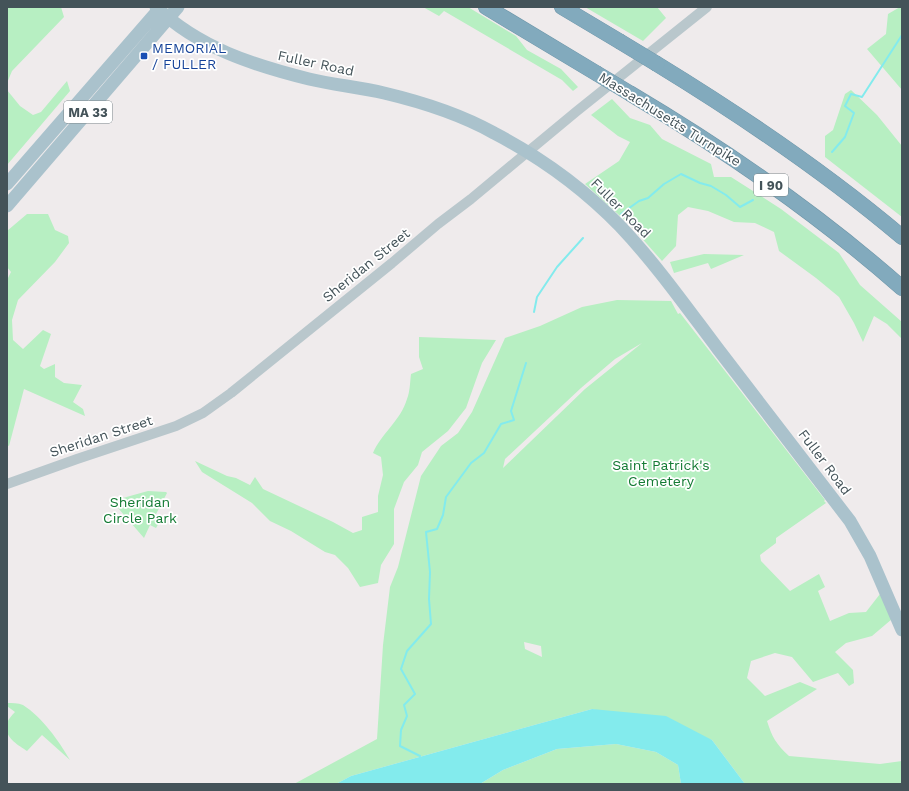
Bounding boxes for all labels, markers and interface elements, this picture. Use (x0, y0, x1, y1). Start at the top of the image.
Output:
place label: MEMORIAL / FULLER (152, 40, 226, 72)
street label: Fuller Road (276, 47, 356, 79)
marker: MEMORIAL / FULLER (139, 51, 149, 61)
street label: Massachusetts Turnpike (596, 69, 744, 169)
road number: MA 33 (64, 101, 112, 123)
road number: I 90 (754, 174, 788, 196)
street label: Fuller Road (588, 175, 654, 241)
street label: Sheridan Street (319, 225, 413, 305)
street label: Sheridan Street (47, 412, 155, 460)
street label: Fuller Road (795, 426, 855, 498)
park label: Saint Patrick's Cemetery (612, 457, 710, 489)
park label: Sheridan Circle Park (103, 494, 177, 526)

